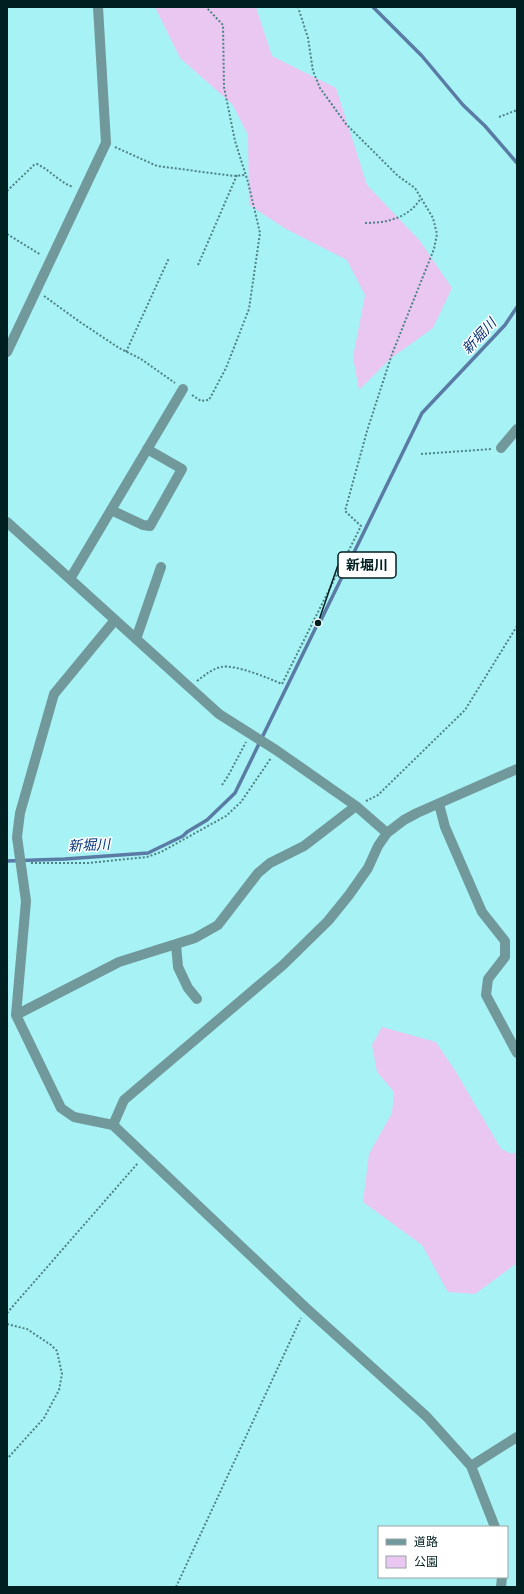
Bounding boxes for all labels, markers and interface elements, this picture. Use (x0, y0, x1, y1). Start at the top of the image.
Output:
water label: 新堀川 (459, 314, 501, 357)
callout: 新堀川 (338, 552, 396, 578)
text: 新堀川 (346, 557, 388, 574)
water label: 新堀川 (68, 836, 112, 855)
legend (378, 1526, 508, 1578)
text: 道路 (414, 1535, 438, 1549)
text: 公園 (414, 1555, 438, 1569)

